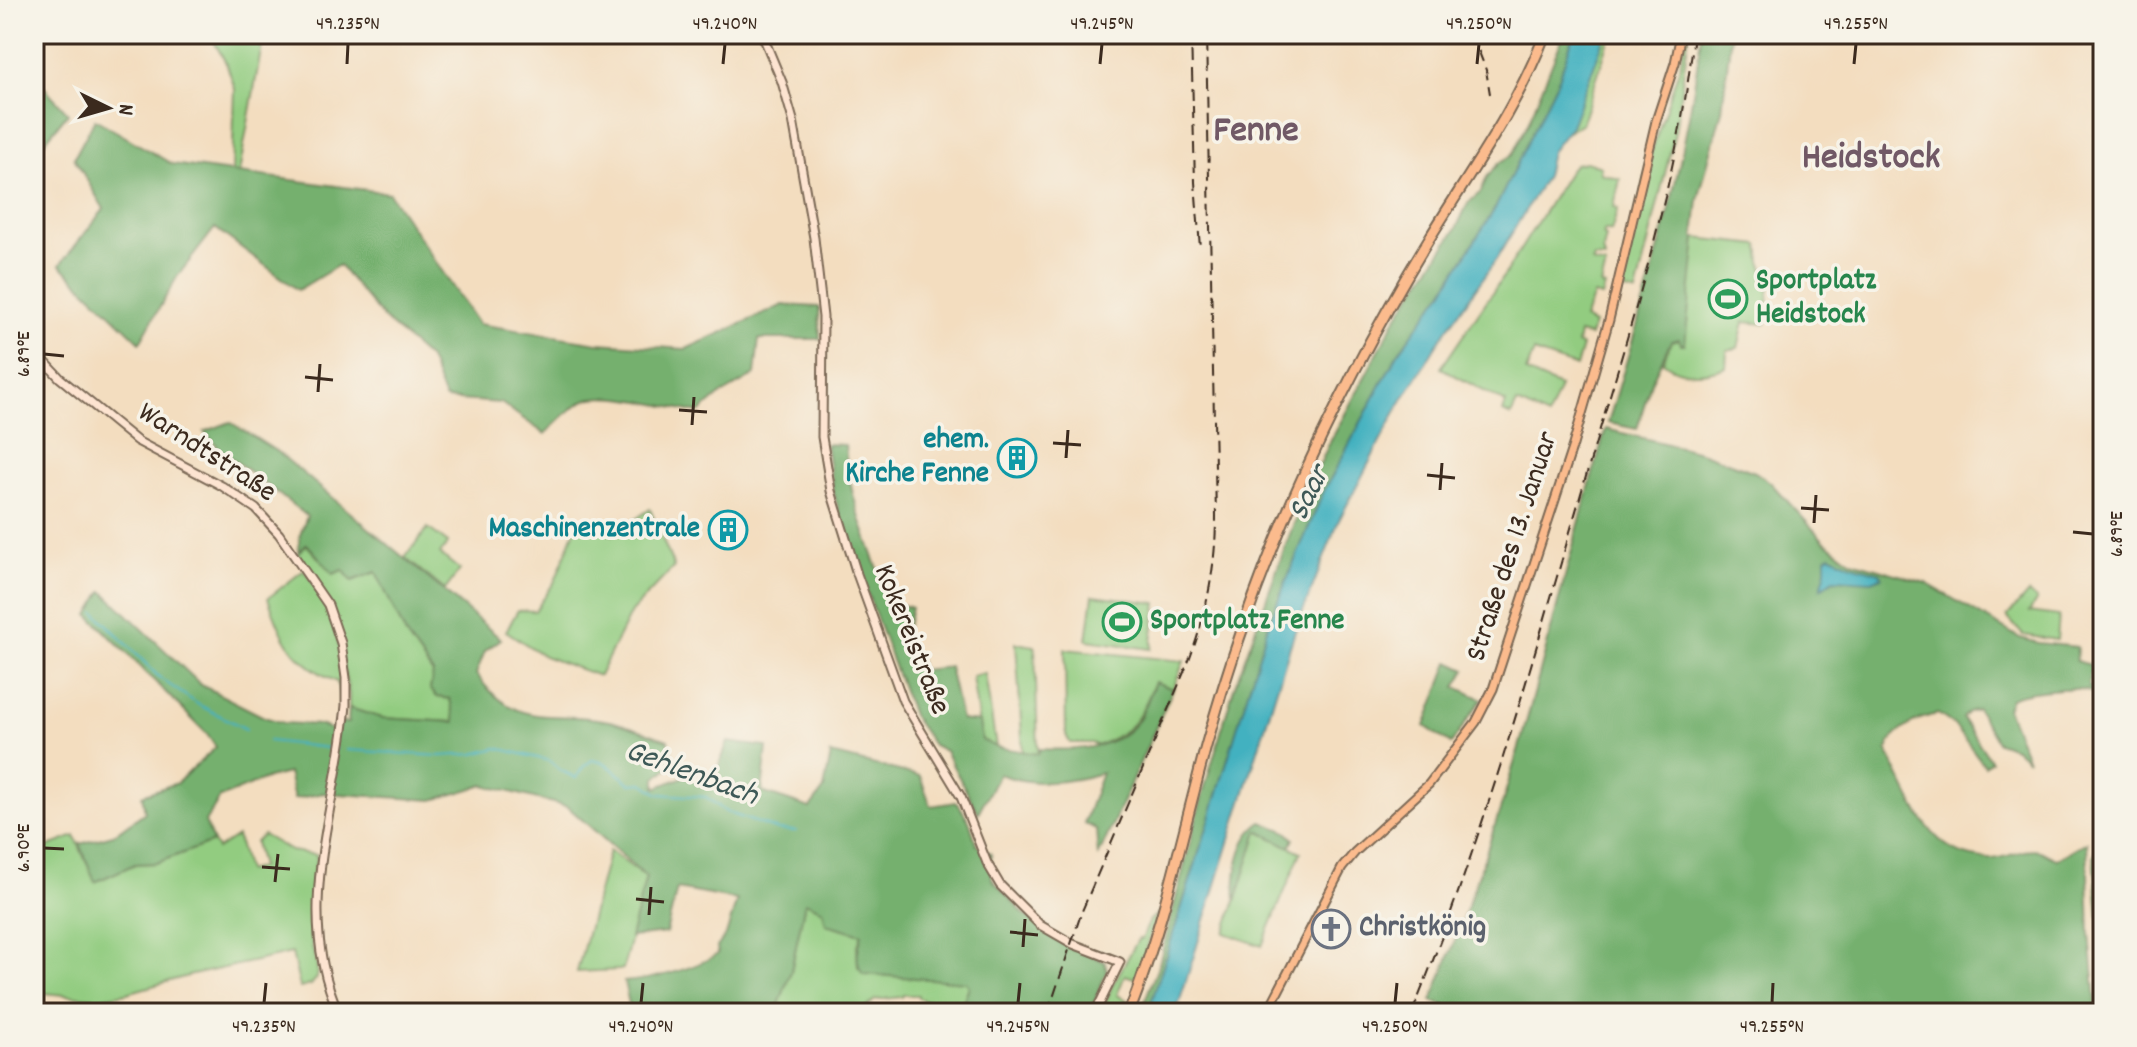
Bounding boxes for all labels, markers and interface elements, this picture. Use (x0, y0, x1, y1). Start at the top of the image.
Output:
text: 49.235°N (316, 11, 380, 39)
text: 49.240°N (692, 11, 758, 39)
text: 49.245°N (1070, 11, 1134, 39)
text: 49.250°N (1446, 11, 1512, 39)
text: 49.255°N (1824, 11, 1888, 39)
north arrow (68, 68, 148, 148)
text: N (109, 103, 140, 116)
district label: Fenne (1213, 105, 1299, 160)
district label: Heidstock (1802, 132, 1940, 187)
place label: Sportplatz Heidstock (1756, 261, 1877, 338)
sports icon: Sportplatz Heidstock (1707, 278, 1749, 320)
text: 6.89°E (11, 331, 39, 377)
street label: Warndtstraße (128, 393, 284, 515)
place label: ehem. Kirche Fenne (845, 420, 989, 497)
street label: Straße des 13. Januar (1457, 427, 1571, 667)
building icon: ehem. Kirche Fenne (996, 437, 1038, 479)
water label: Saar (1278, 456, 1345, 529)
place label: Maschinenzentrale (488, 509, 700, 552)
building icon: Maschinenzentrale (707, 509, 749, 551)
text: 6.89°E (2104, 511, 2132, 557)
street label: Kokereistraße (860, 558, 960, 722)
sports icon: Sportplatz Fenne (1101, 601, 1143, 643)
place label: Sportplatz Fenne (1150, 601, 1345, 644)
water label: Gehlenbach (618, 730, 765, 821)
text: 6.90°E (11, 824, 39, 872)
church icon: Christkönig (1310, 908, 1352, 950)
place label: Christkönig (1359, 908, 1486, 951)
text: 49.235°N (232, 1014, 296, 1042)
text: 49.240°N (608, 1014, 674, 1042)
text: 49.245°N (986, 1014, 1050, 1042)
text: 49.250°N (1362, 1014, 1428, 1042)
text: 49.255°N (1740, 1014, 1804, 1042)

